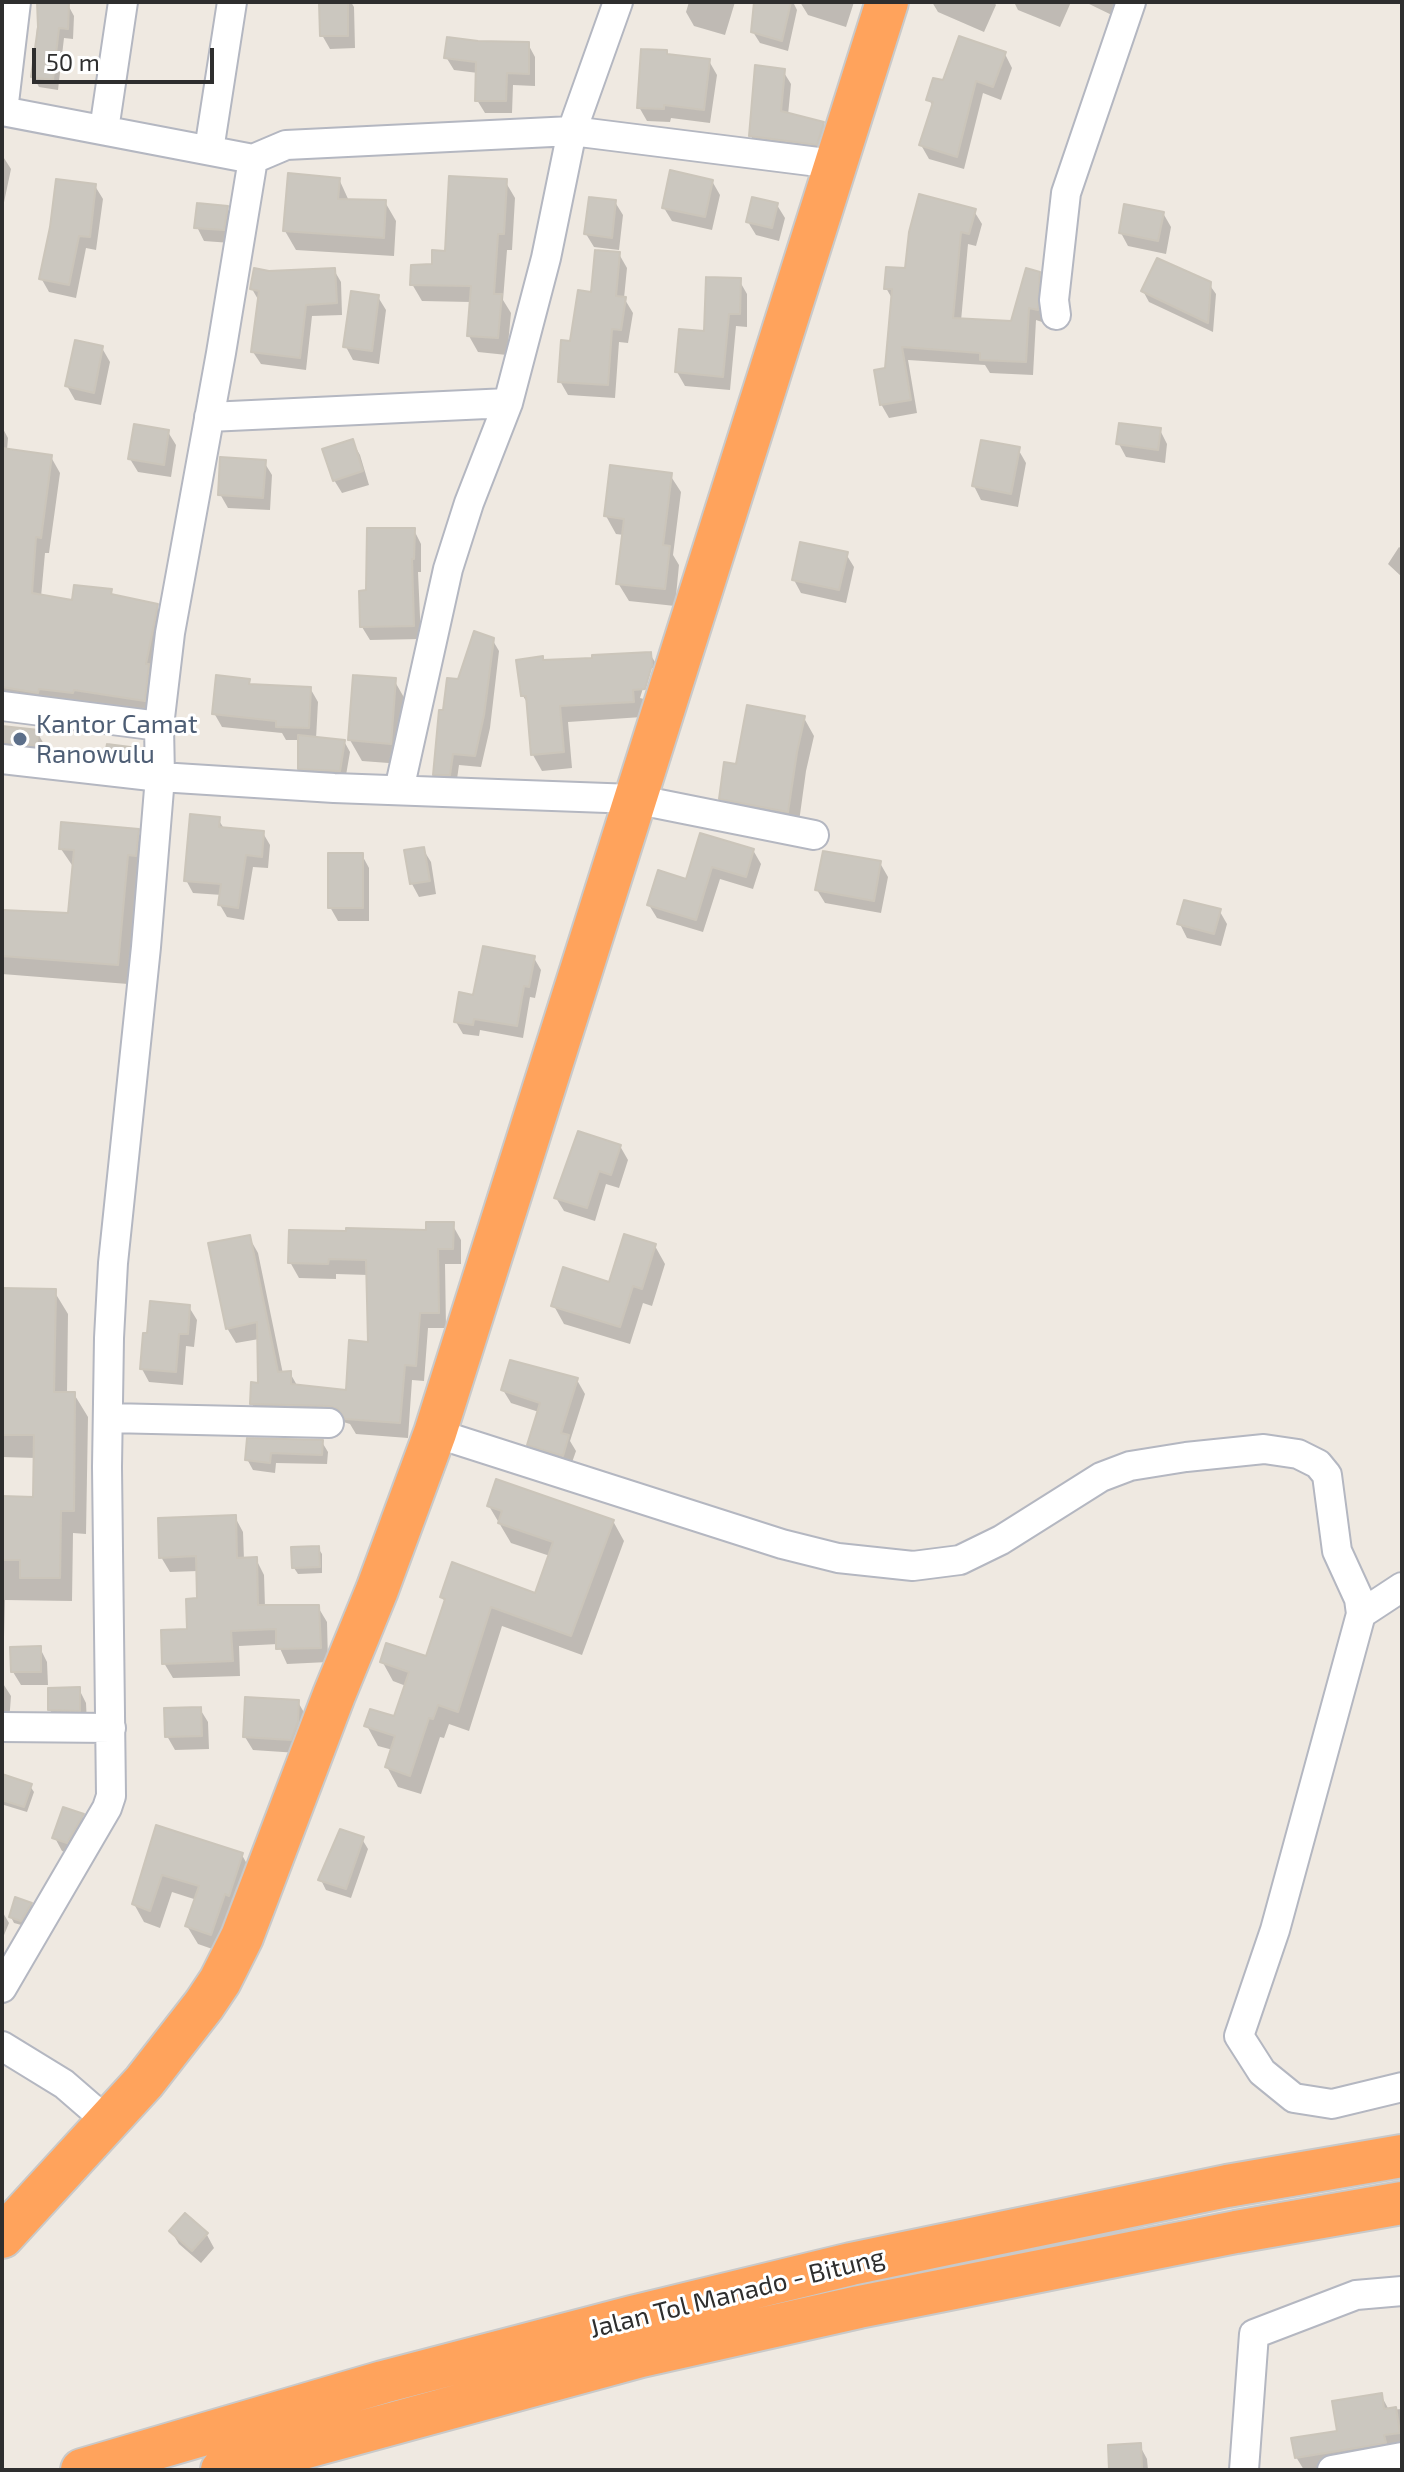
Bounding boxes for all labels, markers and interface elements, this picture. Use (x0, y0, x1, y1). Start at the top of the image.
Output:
scale bar (36, 32, 218, 82)
text: 50 m (46, 47, 100, 76)
place label: Kantor Camat Ranowulu (36, 708, 198, 770)
marker: Kantor Camat Ranowulu (11, 730, 29, 748)
street label: Jalan Tol Manado - Bitung (586, 2241, 888, 2345)

